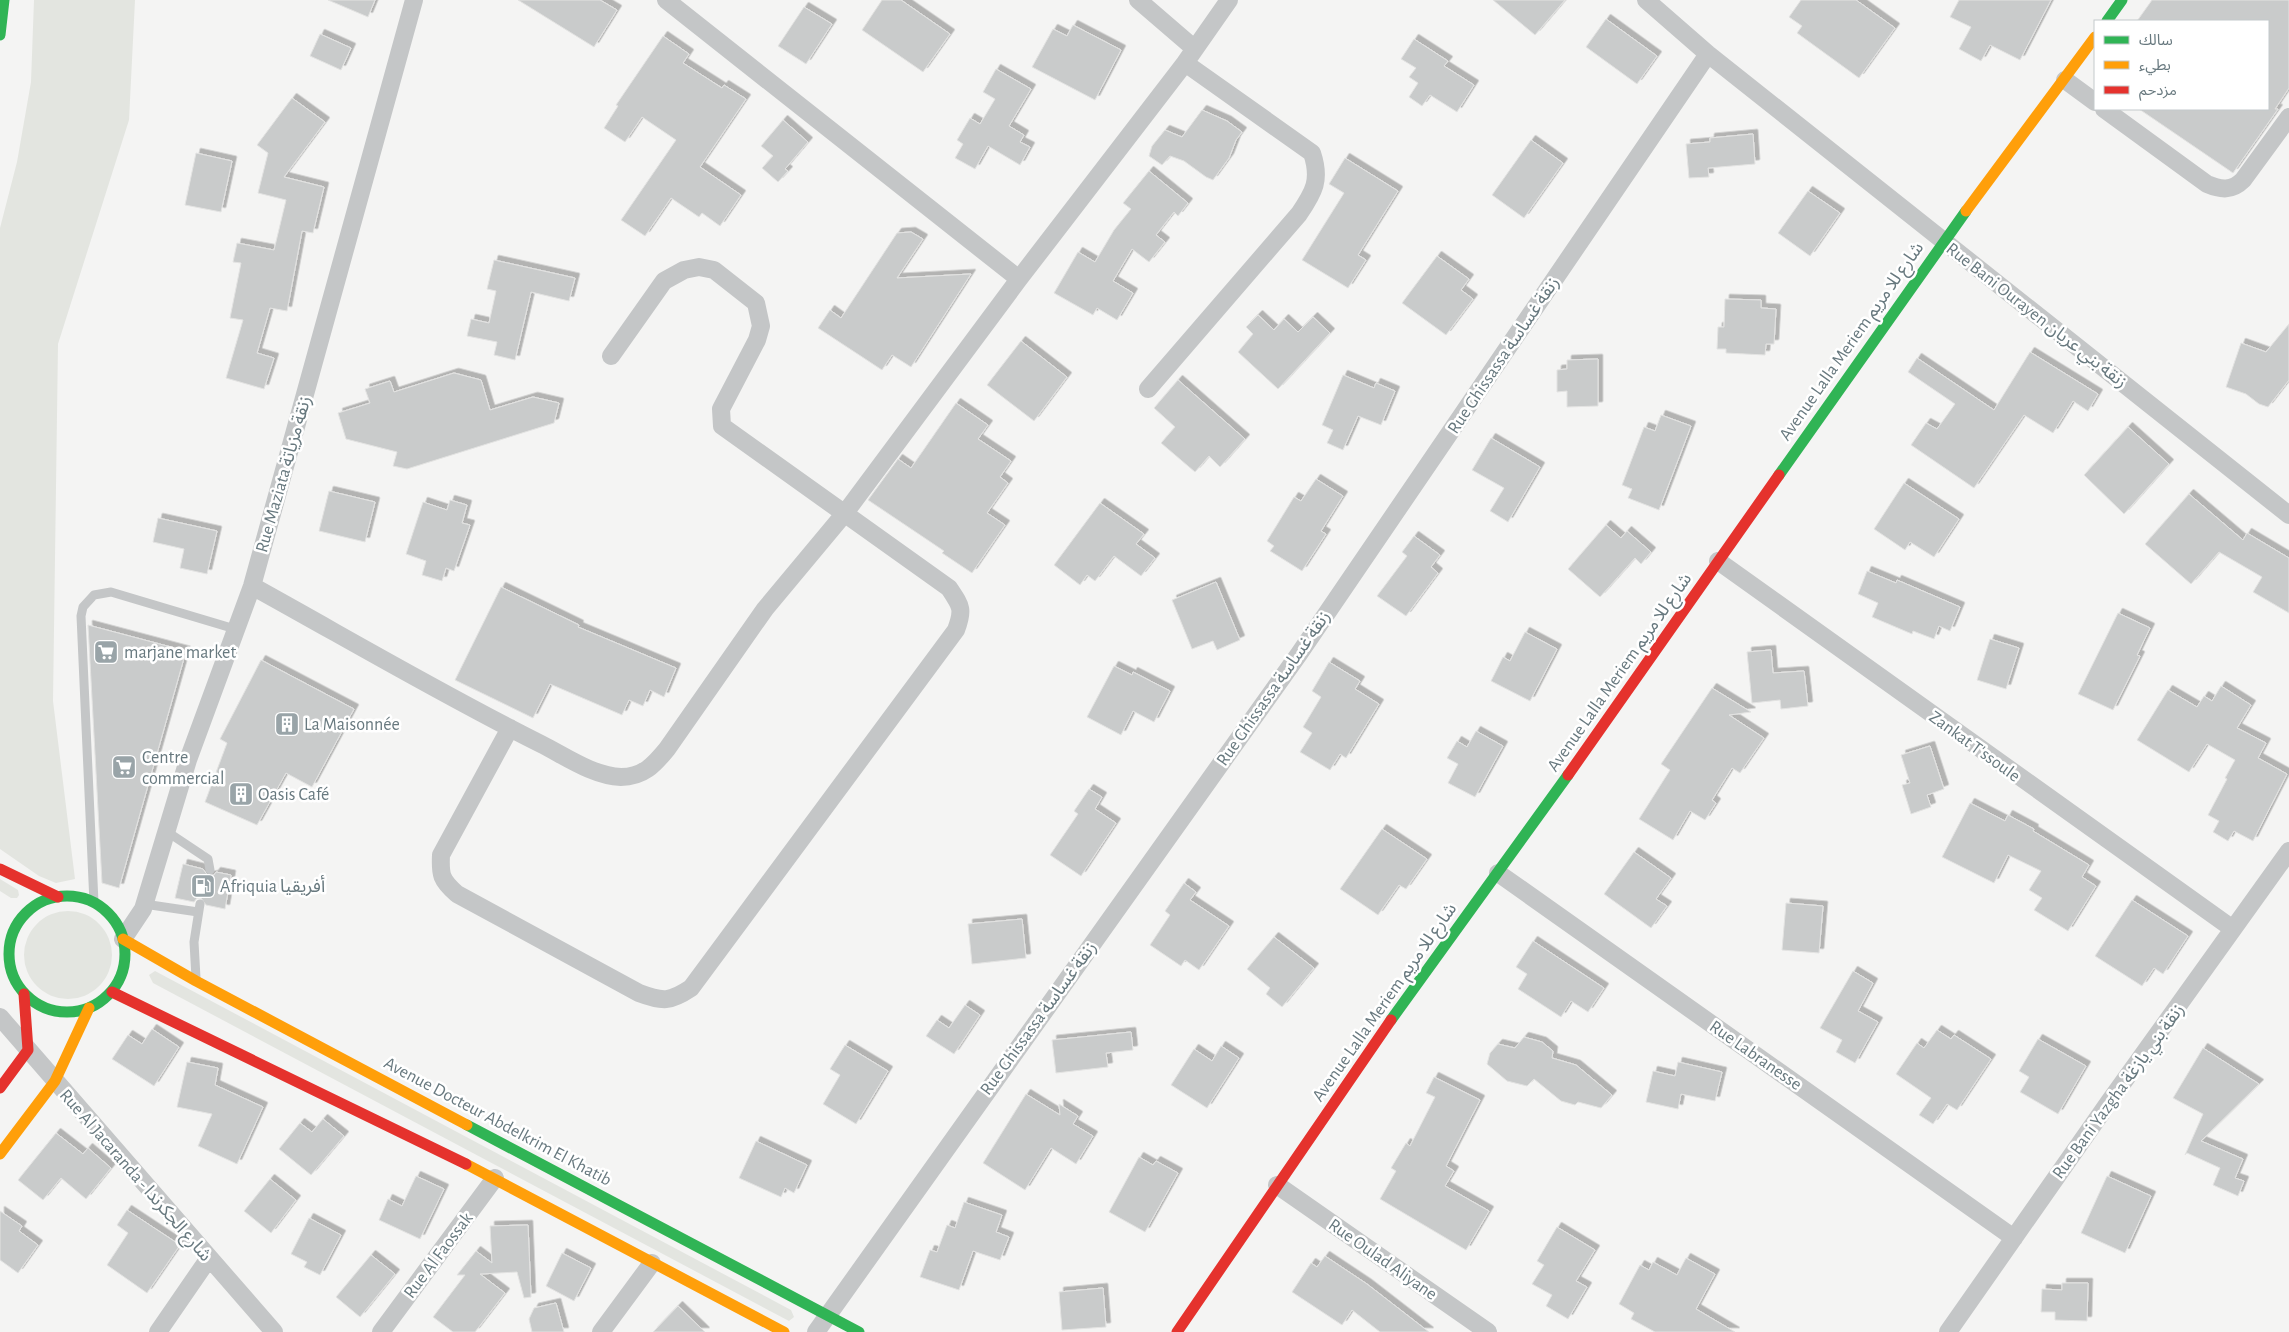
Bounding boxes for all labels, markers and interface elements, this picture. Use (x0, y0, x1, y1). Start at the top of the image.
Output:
legend (2094, 20, 2269, 110)
text: سالك (2139, 33, 2173, 48)
text: بطيء (2139, 58, 2171, 76)
text: مزدحم (2139, 83, 2177, 101)
street label: Avenue Lalla Meriem شارع للا مريم (1776, 239, 1931, 446)
street label: Rue Bani Ourayen زنقة بني عريان (1941, 240, 2130, 394)
street label: Rue Ghissassa زنقة غساسة (1445, 274, 1564, 438)
street label: Rue Maziata زنقة مزياتة (253, 394, 316, 555)
street label: Avenue Lalla Meriem شارع للا مريم (1544, 570, 1699, 777)
street label: Rue Ghissassa زنقة غساسة (1213, 608, 1335, 770)
supermarket icon: marjane market (93, 639, 119, 665)
place label: marjane market (124, 644, 236, 662)
street label: Zankat T'ssoule (1926, 708, 2023, 786)
building icon: La Maisonnée (274, 711, 300, 737)
place label: La Maisonnée (304, 716, 400, 734)
place label: Centre commercial (142, 749, 224, 788)
supermarket icon: Centre commercial (111, 754, 137, 780)
building icon: Oasis Café (228, 781, 254, 807)
place label: Oasis Café (258, 786, 329, 804)
fuel station icon: Afriquia أفريقيا (190, 873, 216, 899)
place label: Afriquia أفريقيا (220, 875, 325, 897)
street label: Avenue Lalla Meriem شارع للا مريم (1309, 900, 1464, 1107)
street label: Rue Ghissassa زنقة غساسة (977, 939, 1101, 1099)
street label: Rue Bani Yazgha زنقة بني يازغة (2049, 1001, 2191, 1184)
street label: Rue Labranesse (1706, 1017, 1805, 1094)
street label: Avenue Docteur Abdelkrim El Khatib (381, 1054, 614, 1190)
street label: Rue Al Jacaranda - شارع الجكرندا (53, 1086, 215, 1268)
street label: Rue Al Faossak (401, 1209, 477, 1302)
street label: Rue Oulad Aliyane (1325, 1216, 1440, 1304)

